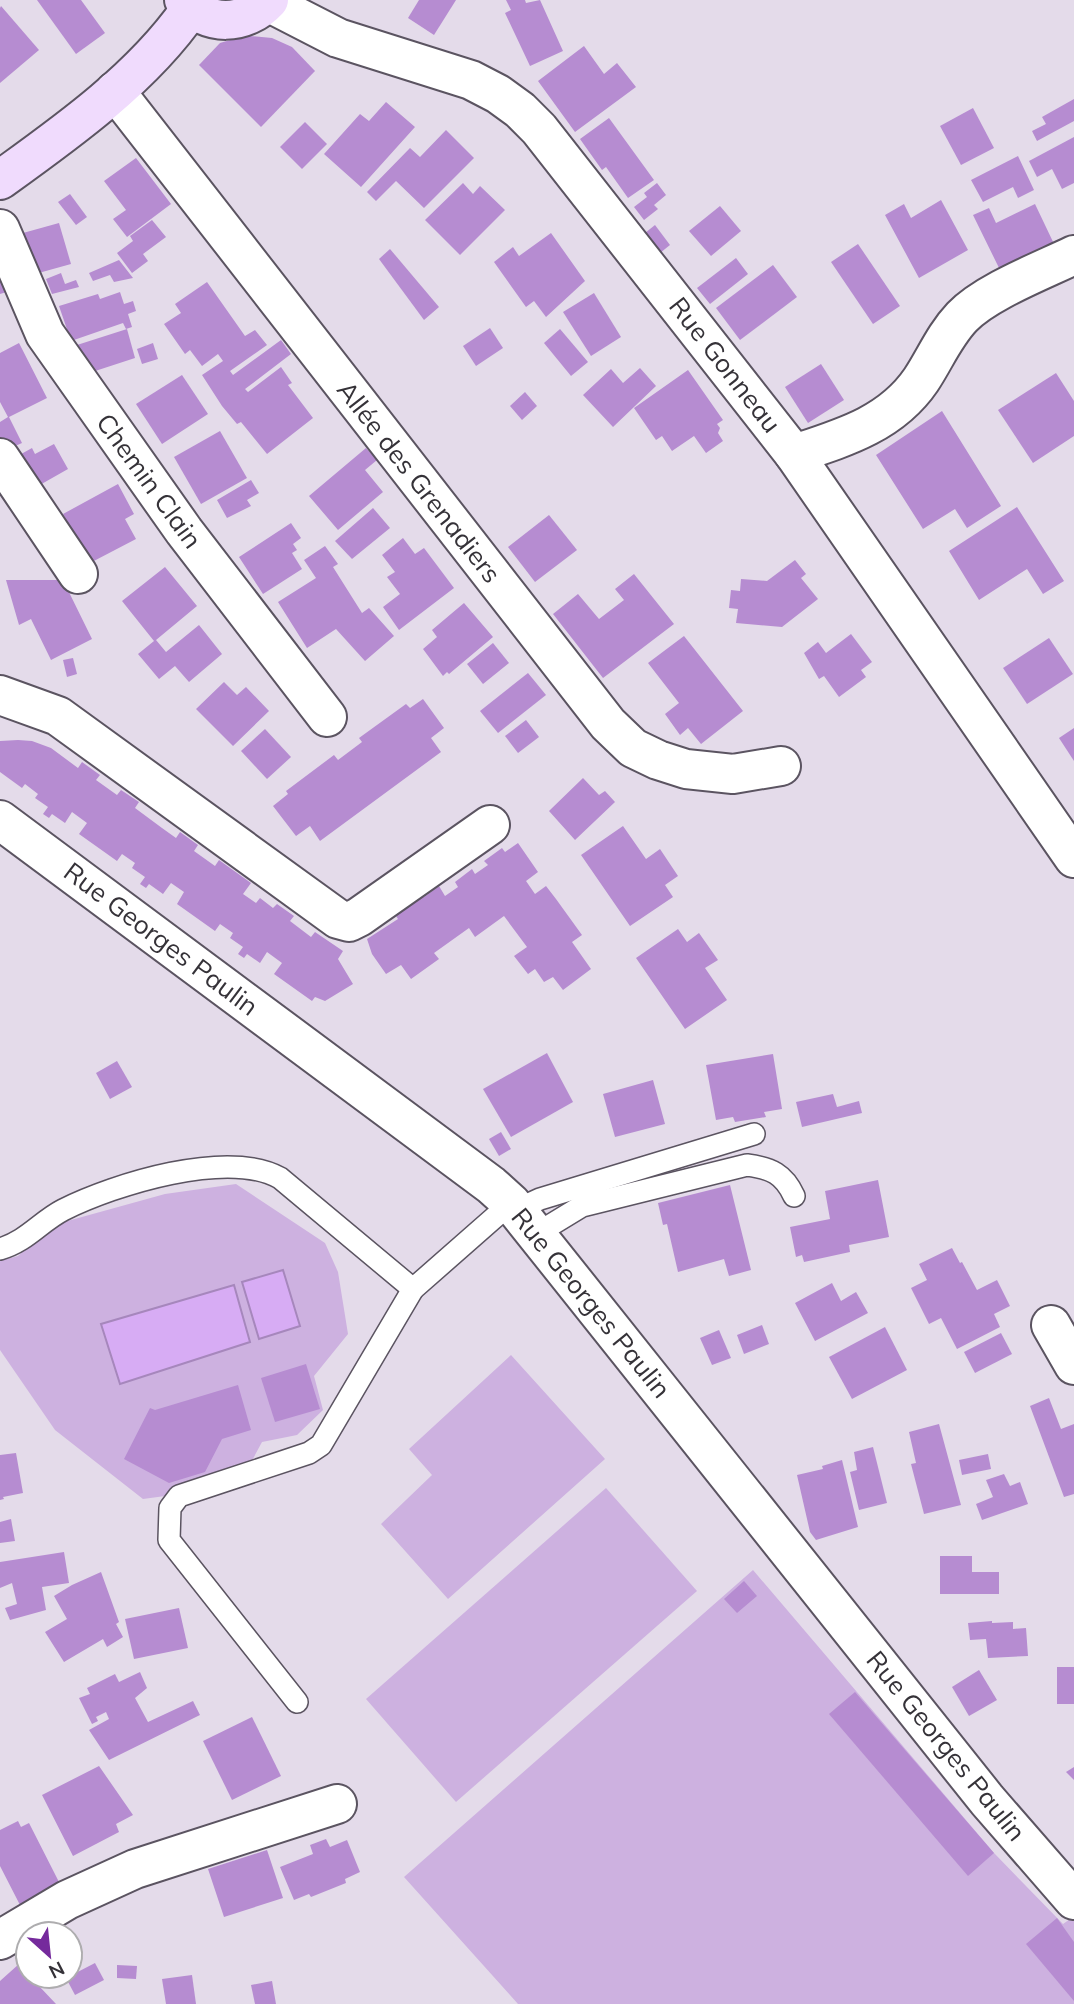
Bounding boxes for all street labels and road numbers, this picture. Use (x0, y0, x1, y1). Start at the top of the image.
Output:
street label: Rue Gonneau (662, 290, 789, 439)
street label: Allée des Grenadiers (330, 374, 509, 589)
street label: Chemin Clain (89, 407, 210, 555)
street label: Rue Georges Paulin (57, 855, 265, 1023)
street label: Rue Georges Paulin (505, 1201, 678, 1404)
street label: Rue Georges Paulin (860, 1644, 1033, 1847)

